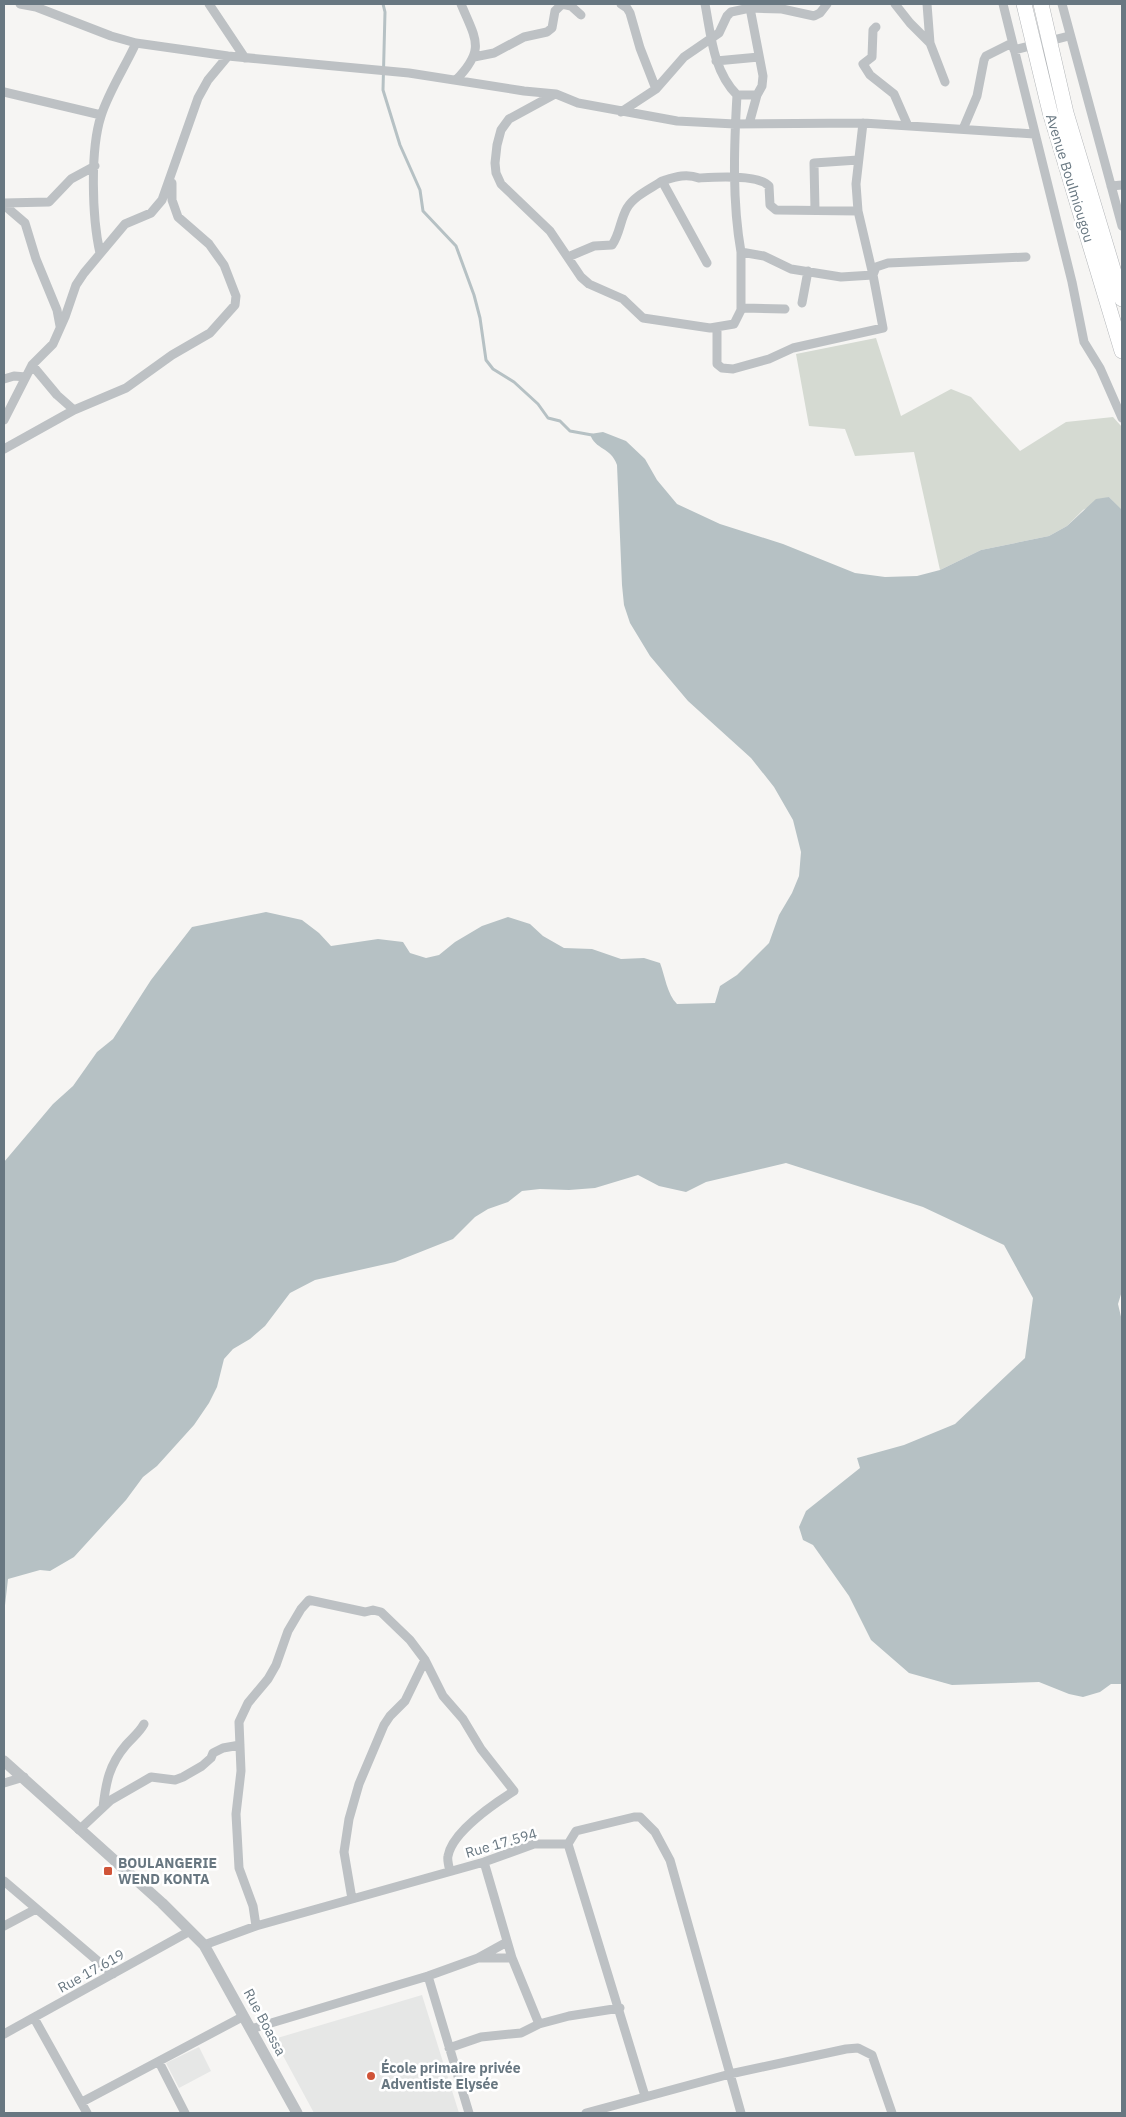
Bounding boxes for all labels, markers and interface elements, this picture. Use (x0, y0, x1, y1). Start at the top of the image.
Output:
street label: Avenue Boulmiougou (1042, 112, 1098, 244)
street label: Rue 17.594 (463, 1824, 539, 1862)
place label: BOULANGERIE WEND KONTA (118, 1854, 217, 1888)
marker: BOULANGERIE WEND KONTA (102, 1865, 114, 1877)
street label: Rue 17.619 (54, 1945, 128, 1997)
street label: Rue Boassa (240, 1985, 290, 2059)
place label: École primaire privée Adventiste Elysée (381, 2058, 521, 2093)
marker: École primaire privée Adventiste Elysée (365, 2070, 377, 2082)

